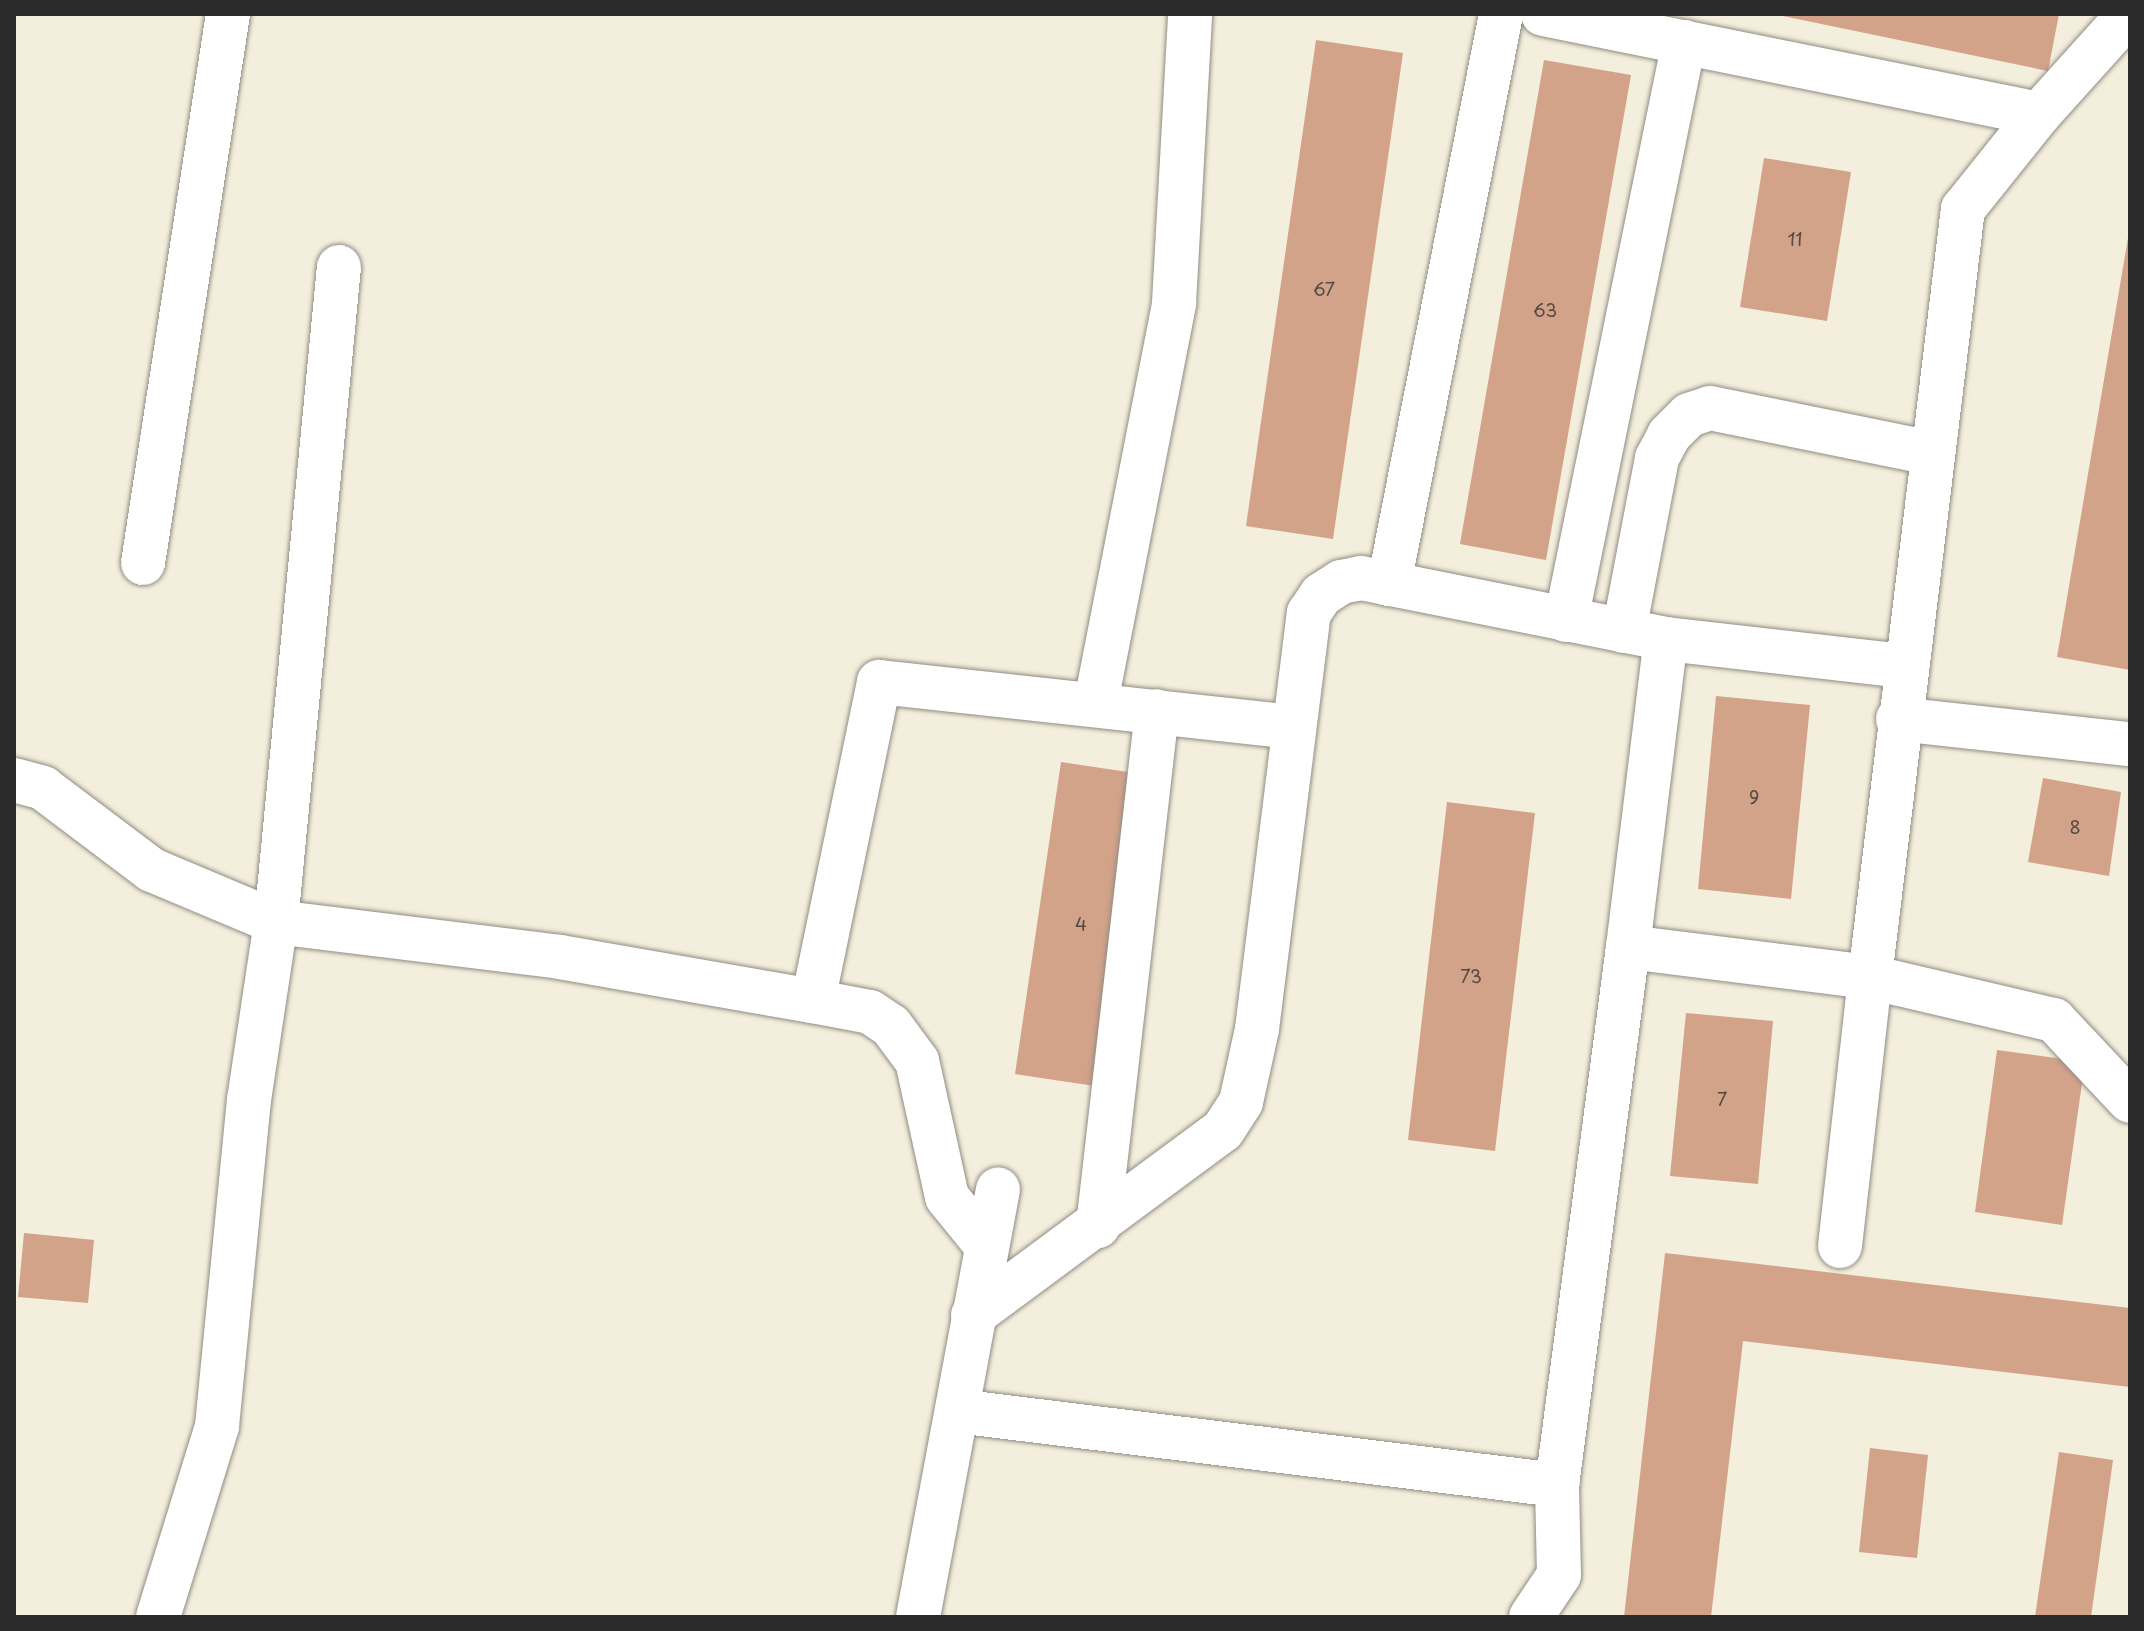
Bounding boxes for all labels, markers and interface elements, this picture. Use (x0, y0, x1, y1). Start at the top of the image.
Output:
house number: 11 (1787, 228, 1803, 250)
house number: 67 (1313, 278, 1335, 300)
house number: 63 (1533, 299, 1557, 321)
house number: 9 (1749, 786, 1759, 808)
house number: 8 (2069, 816, 2081, 838)
house number: 4 (1075, 913, 1087, 935)
house number: 73 (1460, 965, 1482, 987)
house number: 7 (1717, 1088, 1727, 1110)

